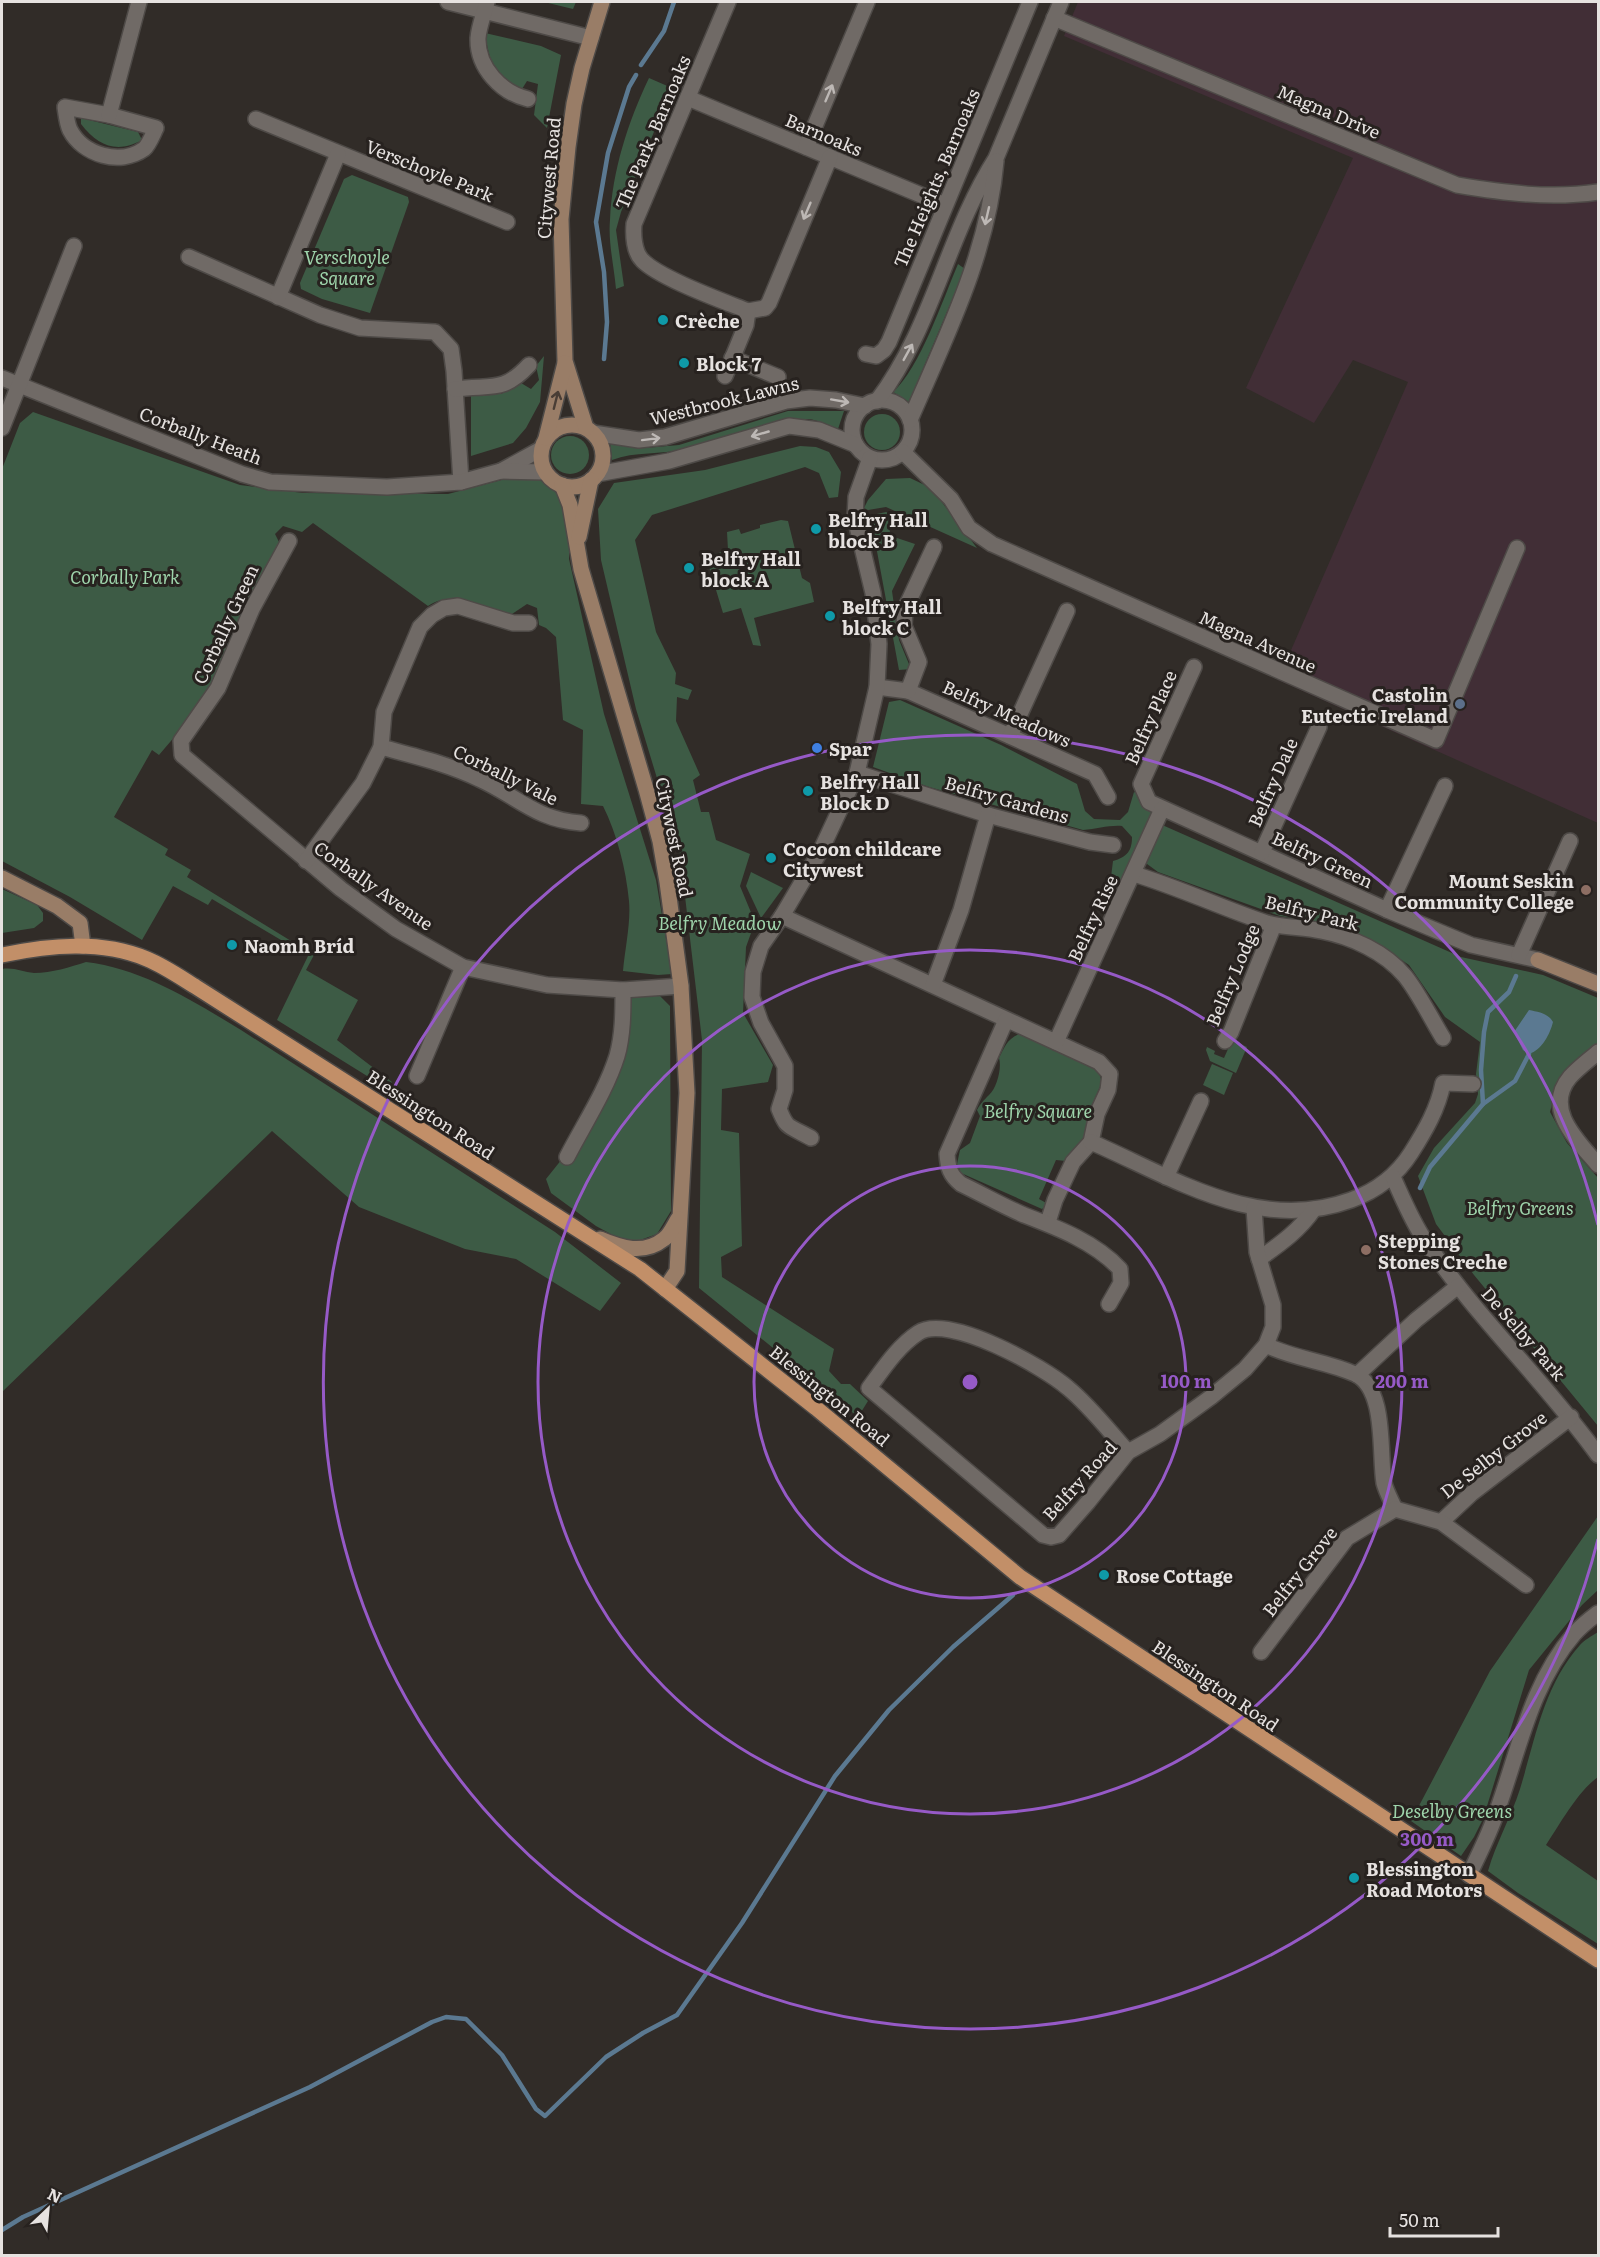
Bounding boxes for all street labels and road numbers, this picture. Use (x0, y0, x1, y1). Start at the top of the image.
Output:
street label: The Park, Barnoaks (607, 51, 697, 213)
street label: Magna Drive (1273, 77, 1385, 145)
street label: The Heights, Barnoaks (886, 84, 986, 272)
street label: Barnoaks (781, 106, 867, 162)
street label: Citywest Road (529, 116, 567, 240)
street label: Verschoyle Park (362, 132, 499, 208)
street label: Westbrook Lawns (647, 368, 801, 432)
street label: Corbally Heath (136, 399, 266, 471)
street label: Corbally Green (185, 560, 265, 688)
street label: Magna Avenue (1195, 603, 1321, 679)
street label: Belfry Place (1117, 665, 1183, 769)
street label: Belfry Meadows (939, 673, 1075, 753)
street label: Belfry Dale (1240, 733, 1304, 831)
street label: Corbally Vale (449, 737, 563, 811)
street label: Belfry Gardens (942, 768, 1072, 830)
street label: Citywest Road (649, 774, 701, 900)
street label: Belfry Green (1268, 824, 1378, 894)
street label: Corbally Avenue (309, 834, 439, 936)
street label: Belfry Rise (1060, 870, 1124, 966)
street label: Belfry Park (1262, 887, 1363, 937)
street label: Belfry Lodge (1198, 920, 1266, 1030)
street label: Blessington Road (362, 1062, 500, 1166)
street label: De Selby Park (1476, 1280, 1573, 1387)
street label: Blessington Road (764, 1338, 896, 1452)
street label: De Selby Grove (1434, 1404, 1552, 1504)
street label: Belfry Road (1035, 1434, 1123, 1526)
street label: Belfry Grove (1255, 1520, 1343, 1622)
street label: Blessington Road (1147, 1632, 1285, 1738)

